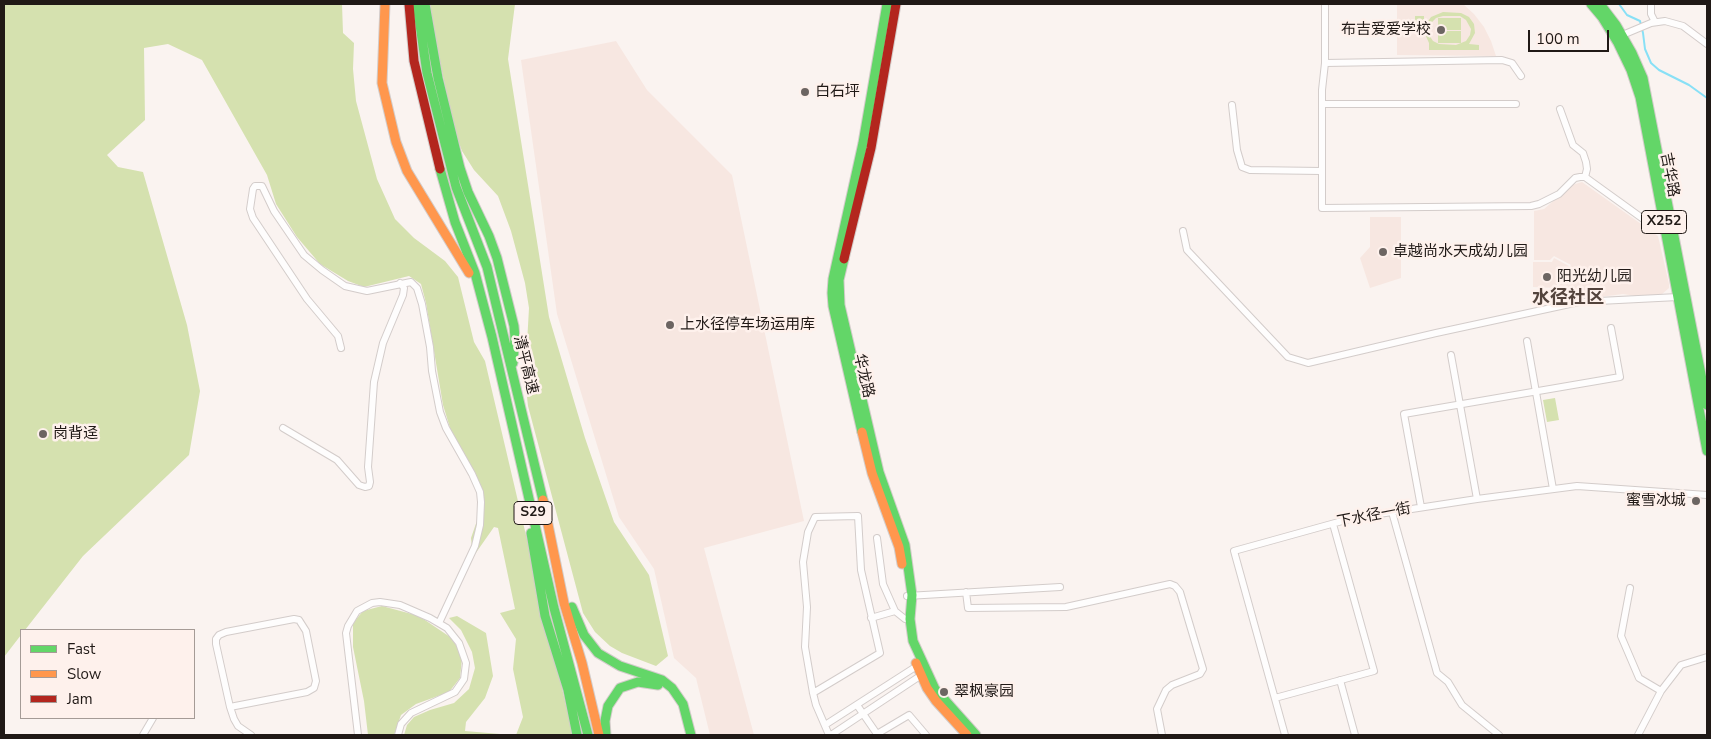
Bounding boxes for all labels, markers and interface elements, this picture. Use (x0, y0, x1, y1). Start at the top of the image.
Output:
scale bar (1531, 20, 1612, 52)
place label: 布吉爱爱学校 (1341, 21, 1431, 39)
marker: 布吉爱爱学校 (1435, 24, 1447, 36)
text: 100 m (1536, 29, 1580, 49)
place label: 白石坪 (815, 83, 860, 101)
marker: 白石坪 (799, 86, 811, 98)
street label: 吉华路 (1656, 151, 1682, 199)
road number: X252 (1642, 210, 1686, 233)
place label: 卓越尚水天成幼儿园 (1393, 243, 1528, 261)
marker: 卓越尚水天成幼儿园 (1377, 246, 1389, 258)
place label: 阳光幼儿园 (1557, 268, 1632, 286)
marker: 阳光幼儿园 (1541, 271, 1553, 283)
district label: 水径社区 (1532, 288, 1604, 310)
place label: 上水径停车场运用库 (680, 316, 815, 334)
marker: 上水径停车场运用库 (664, 319, 676, 331)
street label: 清平高速 (509, 334, 541, 396)
street label: 华龙路 (849, 352, 877, 400)
place label: 岗背迳 (53, 425, 98, 443)
marker: 岗背迳 (37, 428, 49, 440)
place label: 蜜雪冰城 (1626, 492, 1686, 510)
marker: 蜜雪冰城 (1690, 495, 1702, 507)
street label: 下水径一街 (1335, 500, 1413, 532)
road number: S29 (514, 502, 552, 524)
legend (20, 629, 195, 719)
text: Fast (67, 639, 95, 659)
text: Slow (67, 664, 101, 684)
place label: 翠枫豪园 (954, 683, 1014, 701)
marker: 翠枫豪园 (938, 686, 950, 698)
text: Jam (67, 689, 93, 709)

